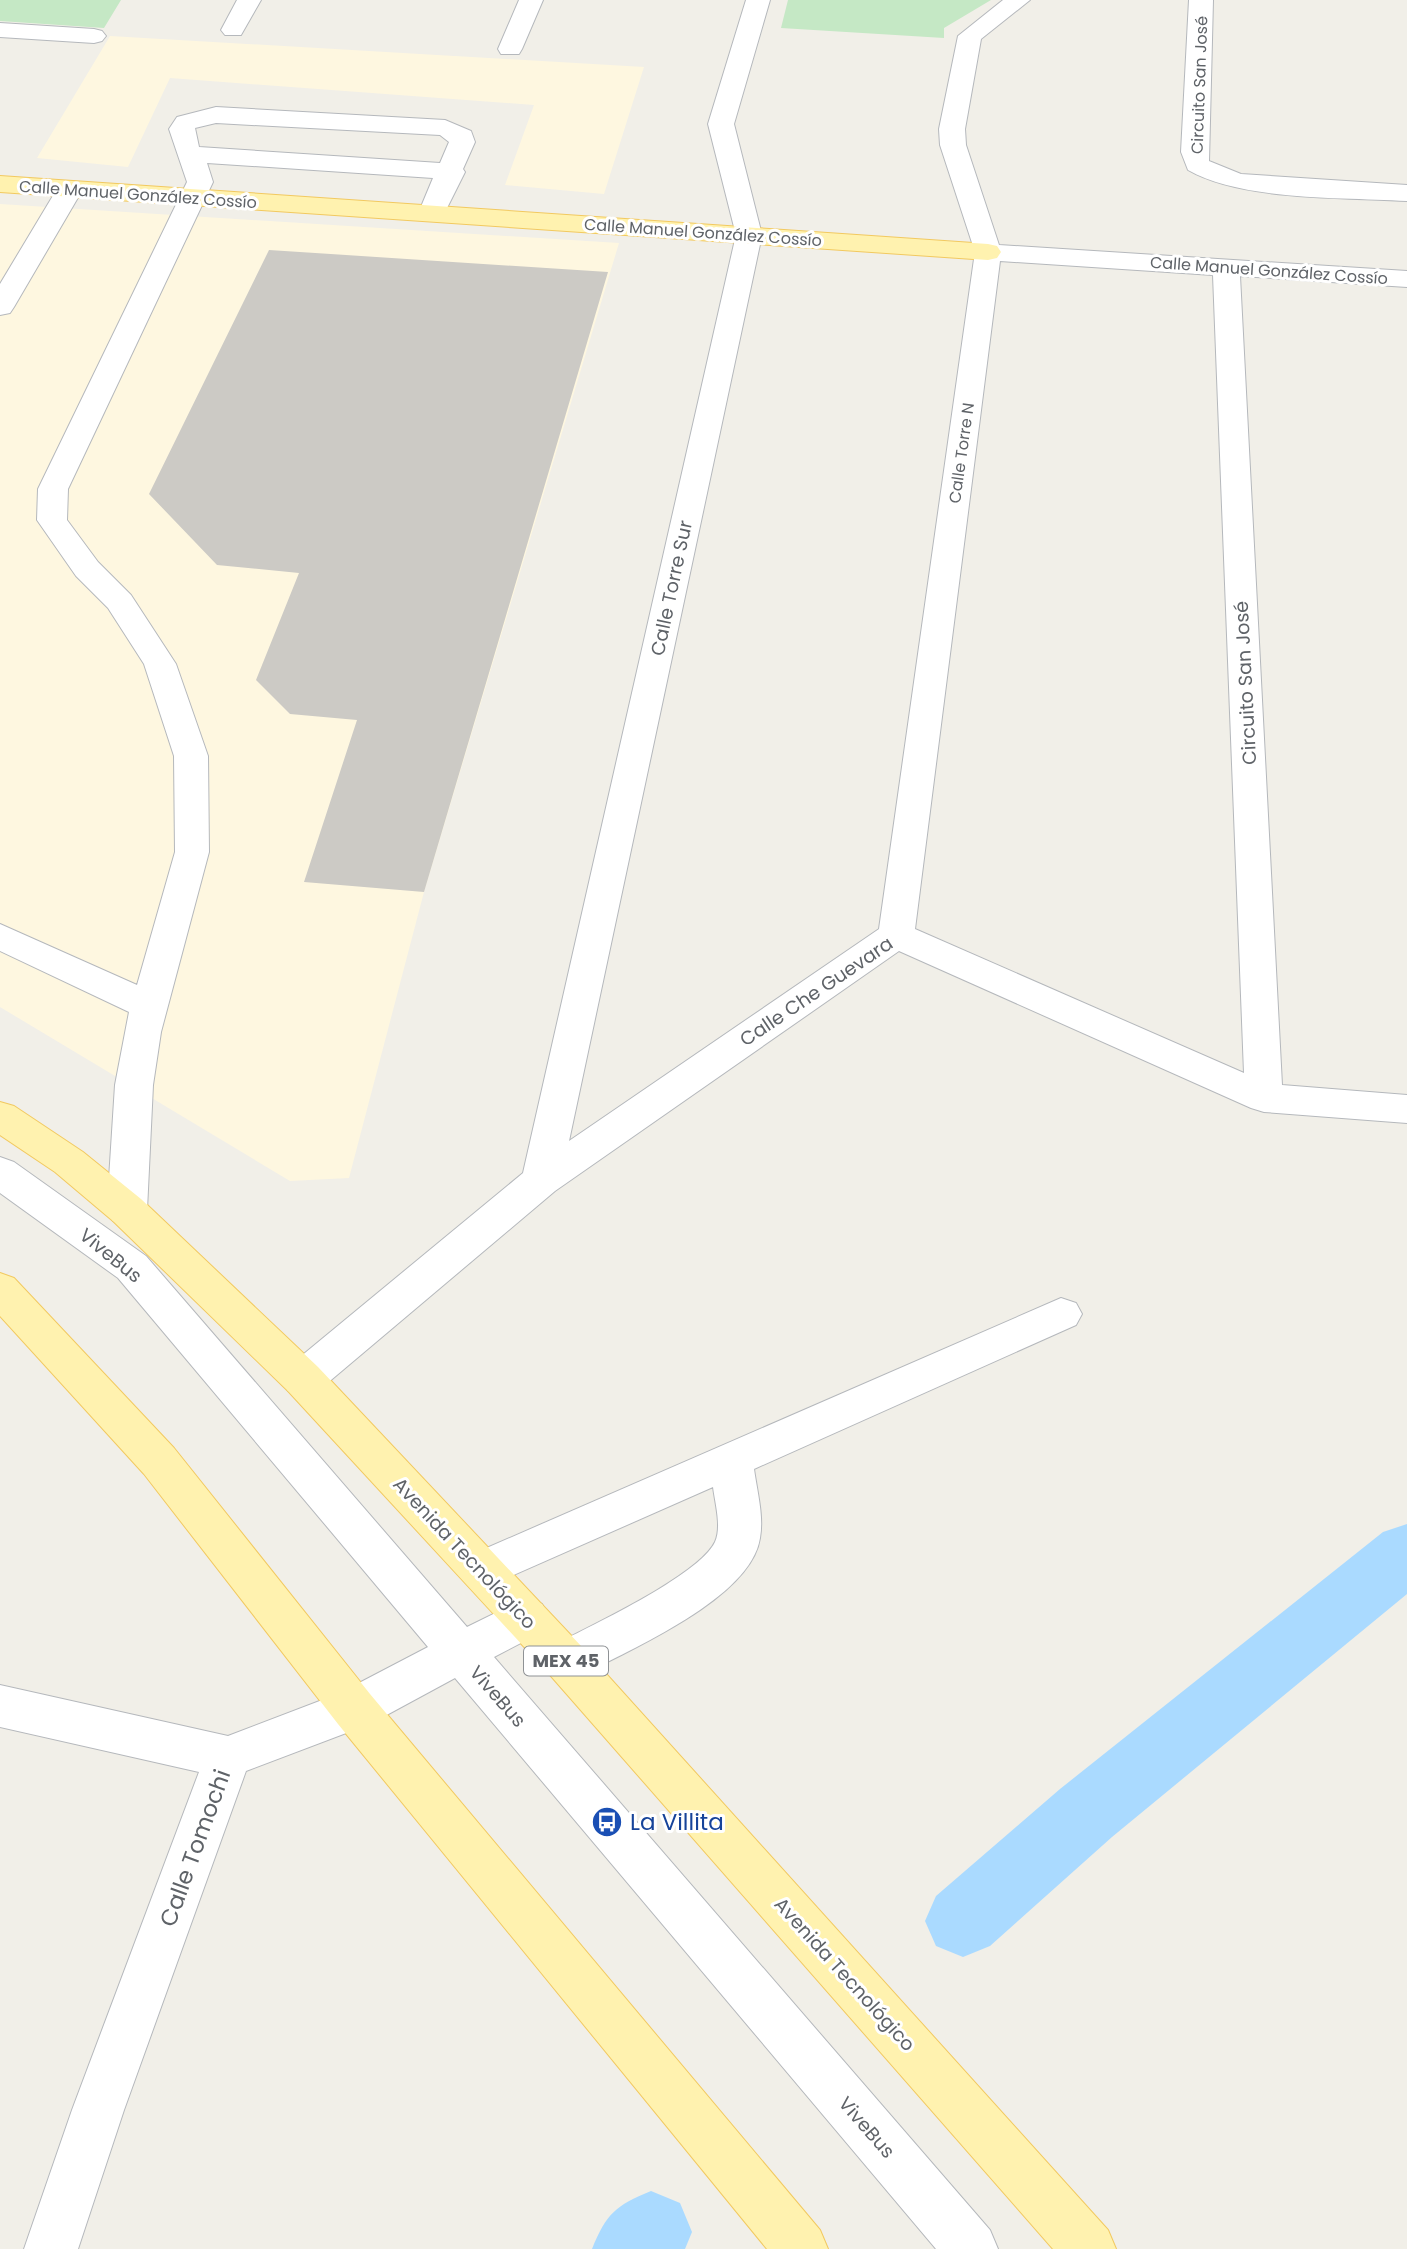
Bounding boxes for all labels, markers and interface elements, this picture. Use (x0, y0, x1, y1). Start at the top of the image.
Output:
street label: Circuito San José (1186, 15, 1213, 154)
street label: Calle Manuel González Cossío (18, 175, 258, 214)
street label: Calle Manuel González Cossío (583, 213, 823, 252)
street label: Calle Manuel González Cossío (1149, 251, 1389, 290)
street label: Calle Torre N (943, 401, 980, 505)
street label: Calle Torre Sur (644, 518, 699, 658)
street label: Circuito San José (1228, 600, 1263, 766)
street label: Calle Che Guevara (734, 930, 898, 1053)
street label: ViveBus (74, 1222, 148, 1289)
street label: Avenida Tecnológico (387, 1471, 542, 1635)
road number: MEX 45 (524, 1646, 608, 1676)
street label: ViveBus (463, 1660, 532, 1733)
street label: Calle Tomochi (152, 1765, 238, 1931)
bus stop icon: La Villita (590, 1805, 624, 1839)
place label: La Villita (630, 1806, 724, 1838)
street label: Avenida Tecnológico (768, 1891, 921, 2057)
street label: ViveBus (832, 2091, 901, 2164)

